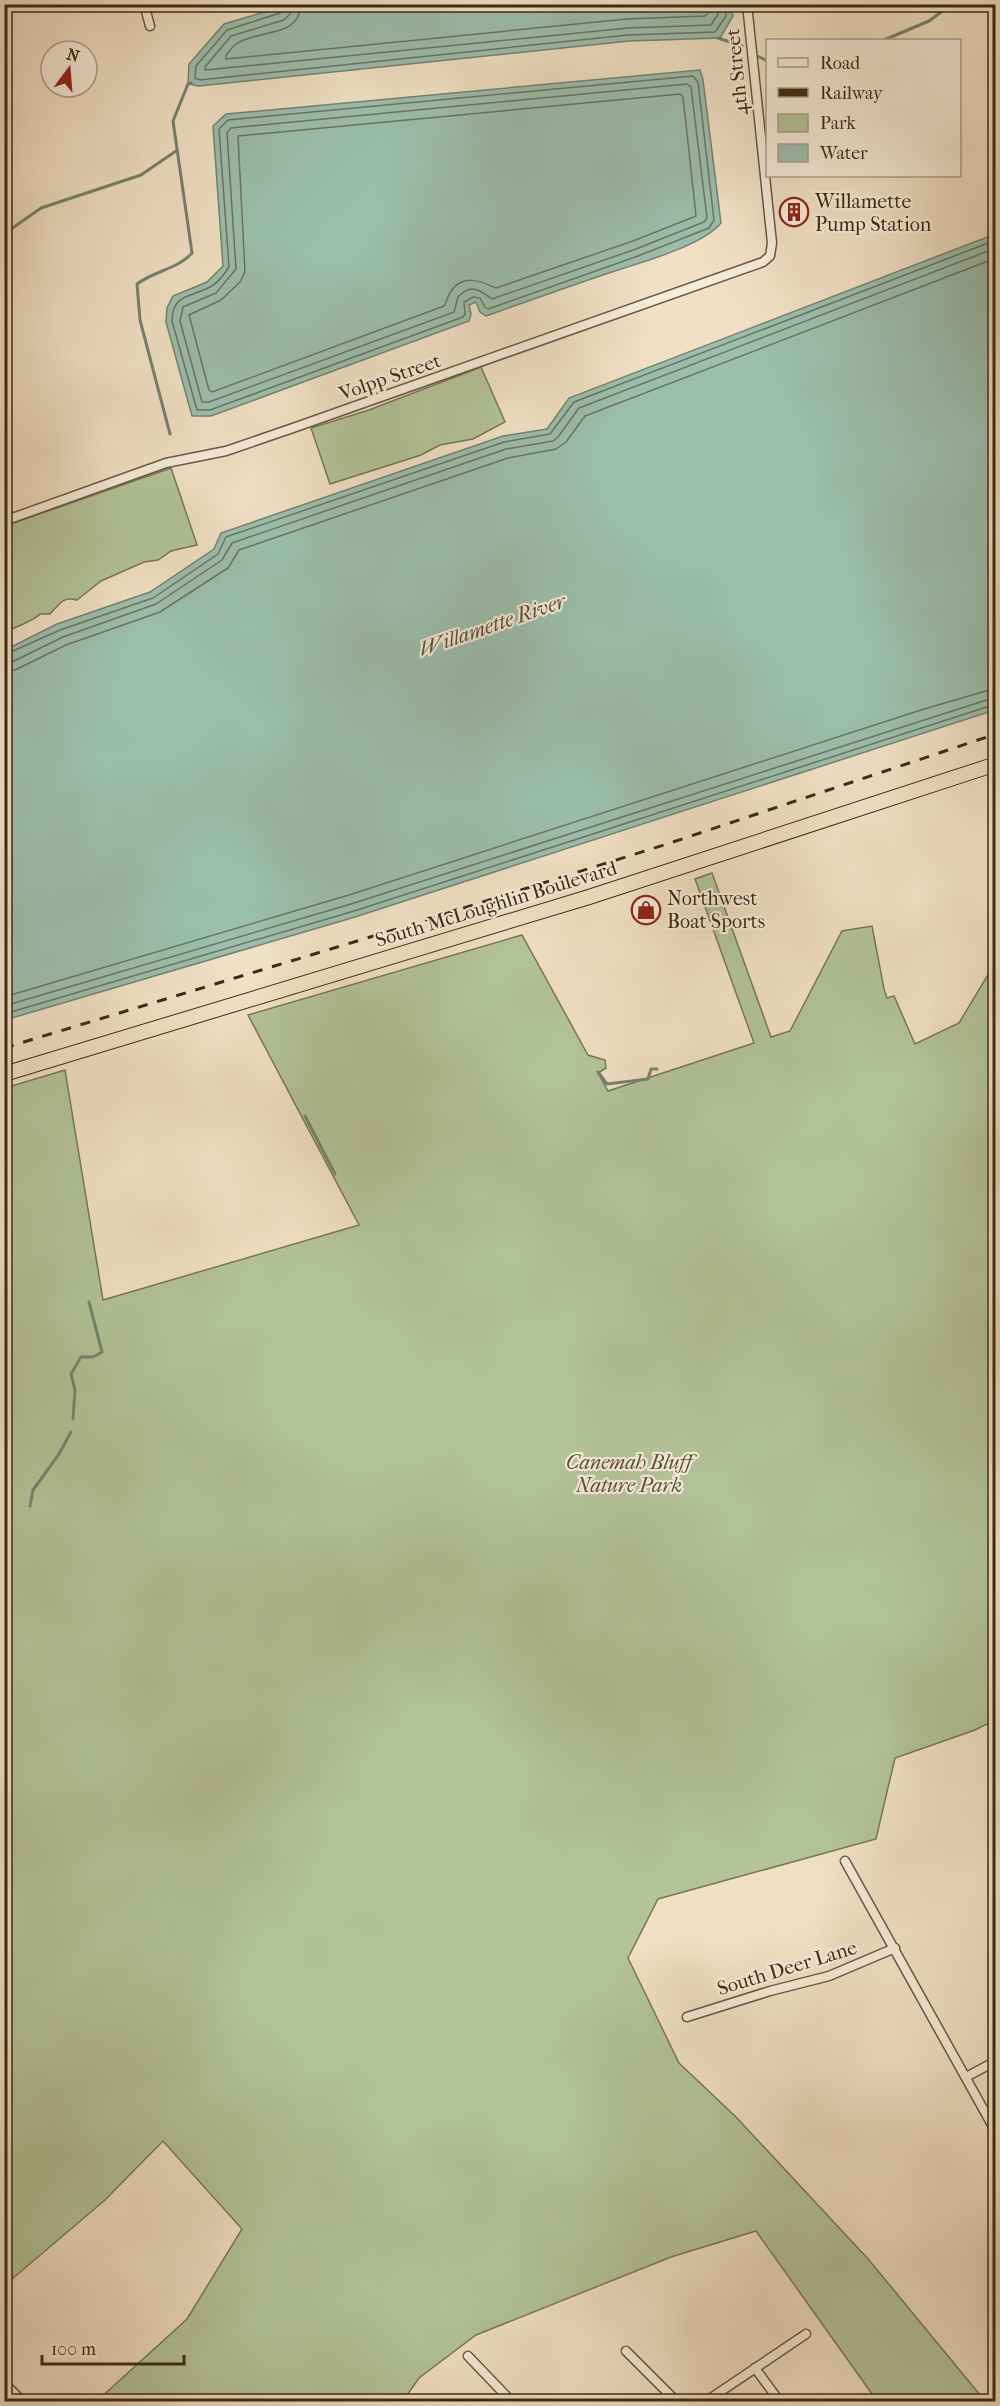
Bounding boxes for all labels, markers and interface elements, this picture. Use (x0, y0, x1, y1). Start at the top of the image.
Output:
street label: 4th Street (721, 27, 753, 117)
north arrow (39, 39, 99, 99)
legend (766, 39, 961, 177)
text: N (65, 44, 82, 66)
text: Road (820, 53, 860, 74)
text: Railway (820, 83, 884, 104)
text: Park (820, 113, 857, 134)
text: Water (819, 143, 868, 164)
place label: Willamette Pump Station (814, 190, 932, 236)
building icon: Willamette Pump Station (778, 196, 810, 228)
street label: Volpp Street (335, 349, 444, 405)
water label: Willamette River (416, 588, 570, 661)
street label: South McLoughlin Boulevard (372, 856, 621, 952)
place label: Northwest Boat Sports (667, 887, 765, 933)
shop icon: Northwest Boat Sports (630, 894, 662, 926)
park label: Canemah Bluff Nature Park (566, 1451, 698, 1497)
street label: South Deer Lane (714, 1936, 860, 2000)
scale bar (42, 2328, 184, 2366)
text: 100 m (51, 2339, 96, 2360)

